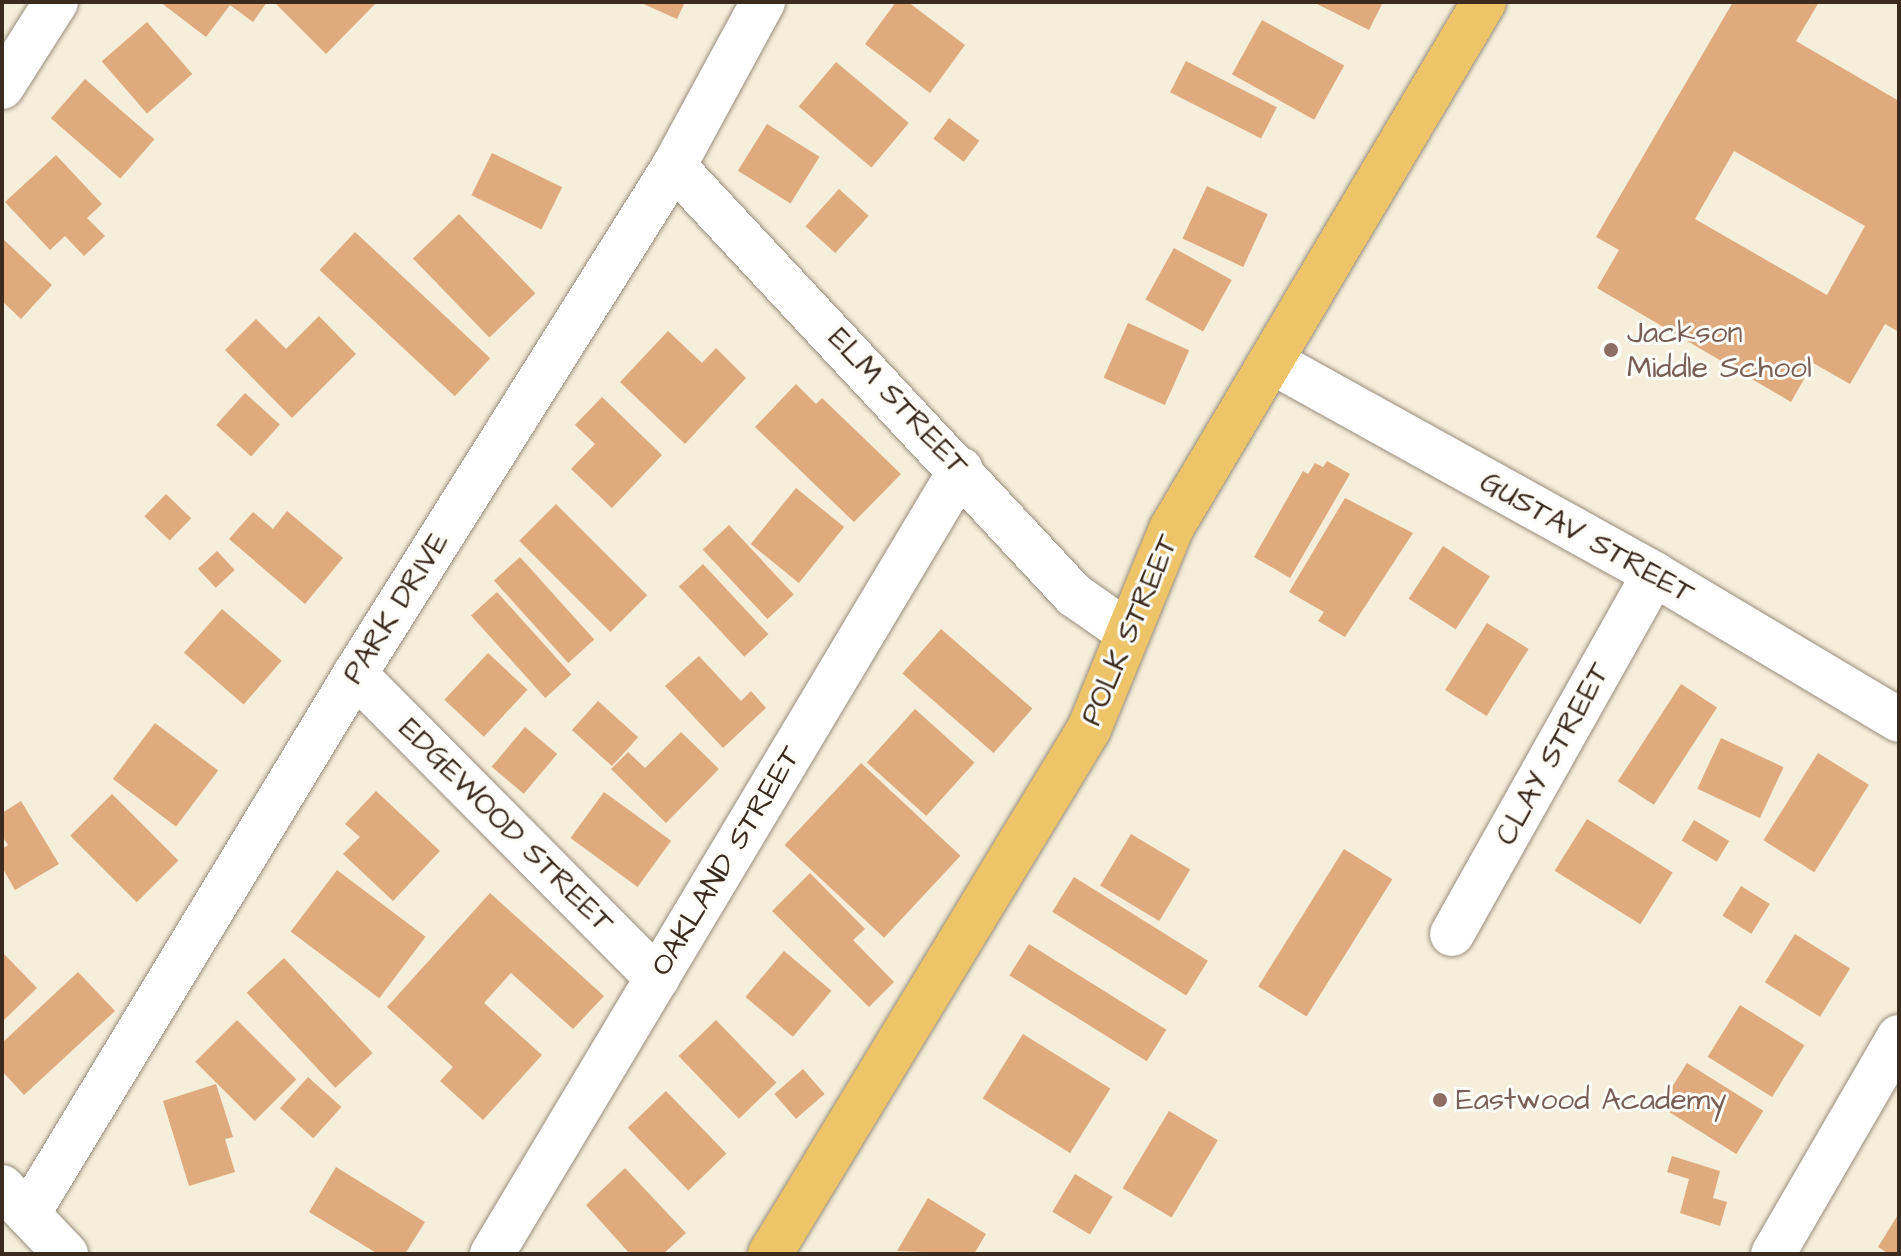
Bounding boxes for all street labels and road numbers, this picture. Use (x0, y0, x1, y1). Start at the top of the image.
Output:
street label: ELM STREET (820, 321, 976, 483)
street label: GUSTAV STREET (1474, 464, 1700, 612)
street label: PARK DRIVE (335, 526, 457, 690)
street label: POLK STREET (1074, 529, 1186, 731)
street label: CLAY STREET (1488, 657, 1618, 851)
street label: EDGEWOOD STREET (391, 711, 621, 941)
street label: OAKLAND STREET (643, 740, 809, 982)

